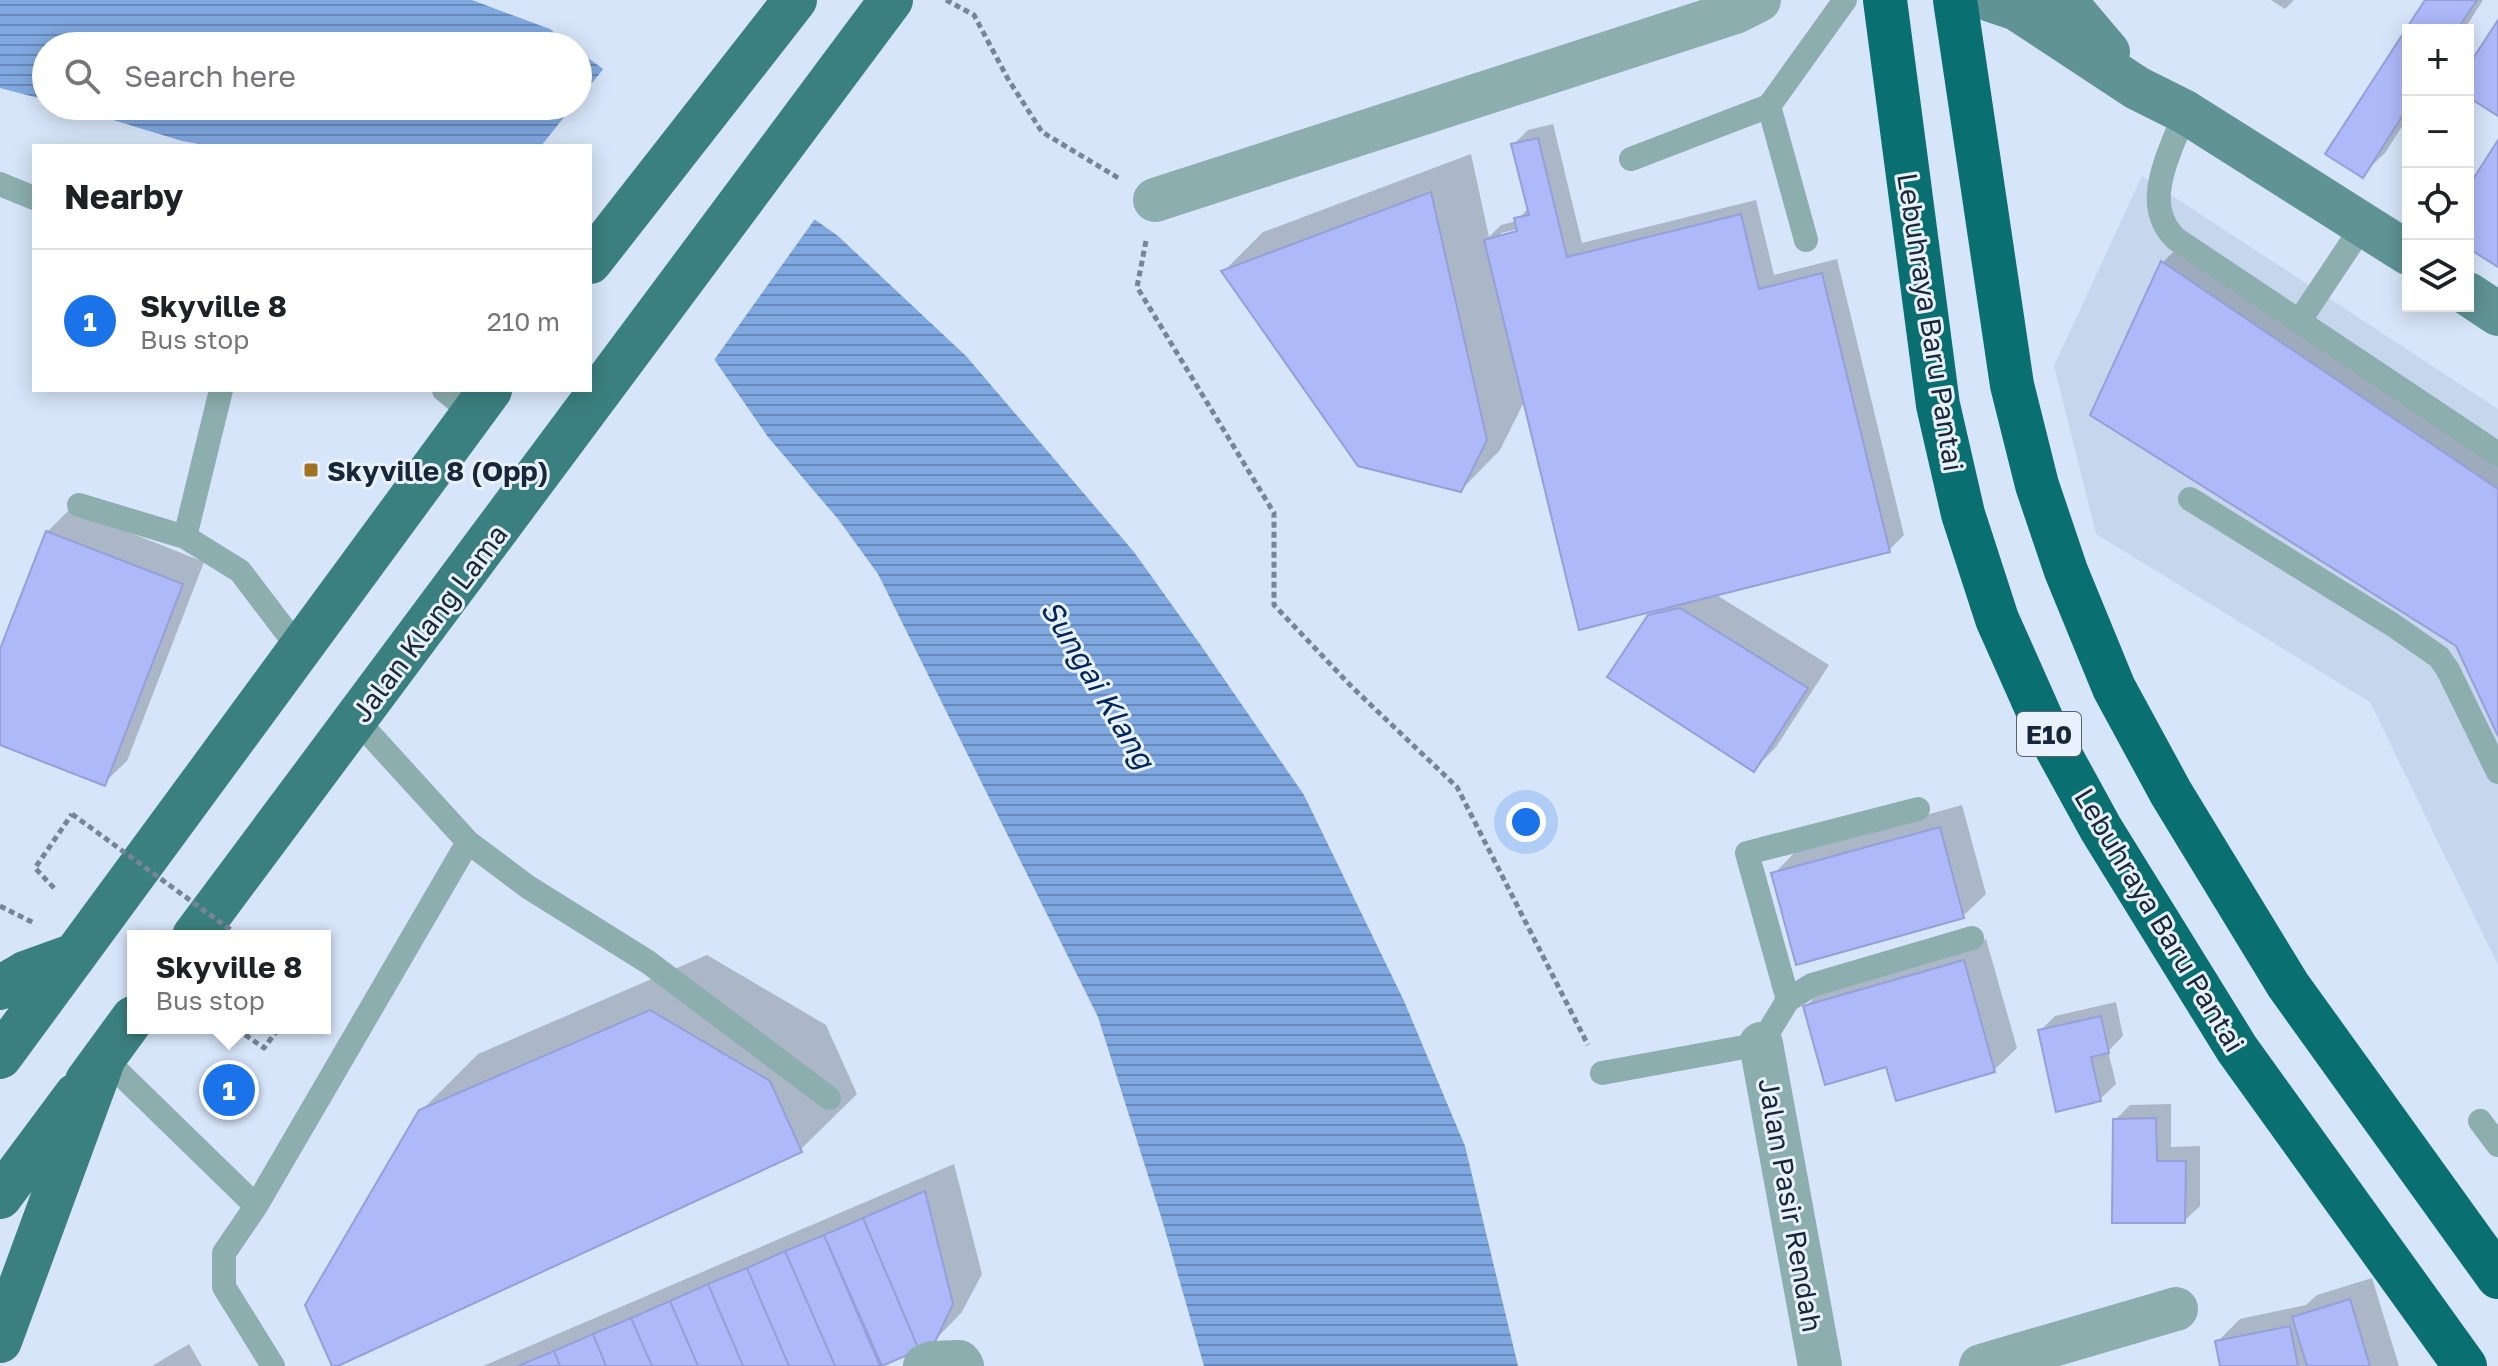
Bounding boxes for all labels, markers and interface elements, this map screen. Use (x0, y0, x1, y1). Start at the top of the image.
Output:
map controls (2402, 24, 2474, 312)
button: + (2402, 24, 2474, 96)
search box (32, 32, 592, 120)
icon: search (60, 54, 104, 98)
text: Search here (124, 58, 296, 94)
button: − (2402, 96, 2474, 168)
button: locate (2402, 168, 2474, 240)
street label: Lebuhraya Baru Pantai (1891, 170, 1971, 474)
text: Nearby (64, 176, 184, 216)
button: layers (2402, 240, 2474, 312)
text: Skyville 8 (140, 288, 287, 324)
text: 1 (83, 306, 97, 337)
text: 210 m (487, 306, 560, 337)
text: Bus stop (140, 324, 249, 355)
place label: Skyville 8 (Opp) (327, 454, 548, 487)
marker: Skyville 8 (Opp) (302, 461, 320, 479)
street label: Jalan Klang Lama (344, 518, 514, 728)
water label: Sungai Klang (1033, 593, 1164, 777)
road number: E10 (2017, 712, 2081, 756)
street label: Lebuhraya Baru Pantai (2068, 782, 2252, 1058)
your location (1506, 802, 1546, 842)
popup (127, 930, 331, 1034)
text: Skyville 8 (156, 949, 302, 985)
text: Bus stop (156, 985, 265, 1016)
pin: 1 (203, 1060, 255, 1120)
street label: Jalan Pasir Rendah (1752, 1076, 1830, 1334)

